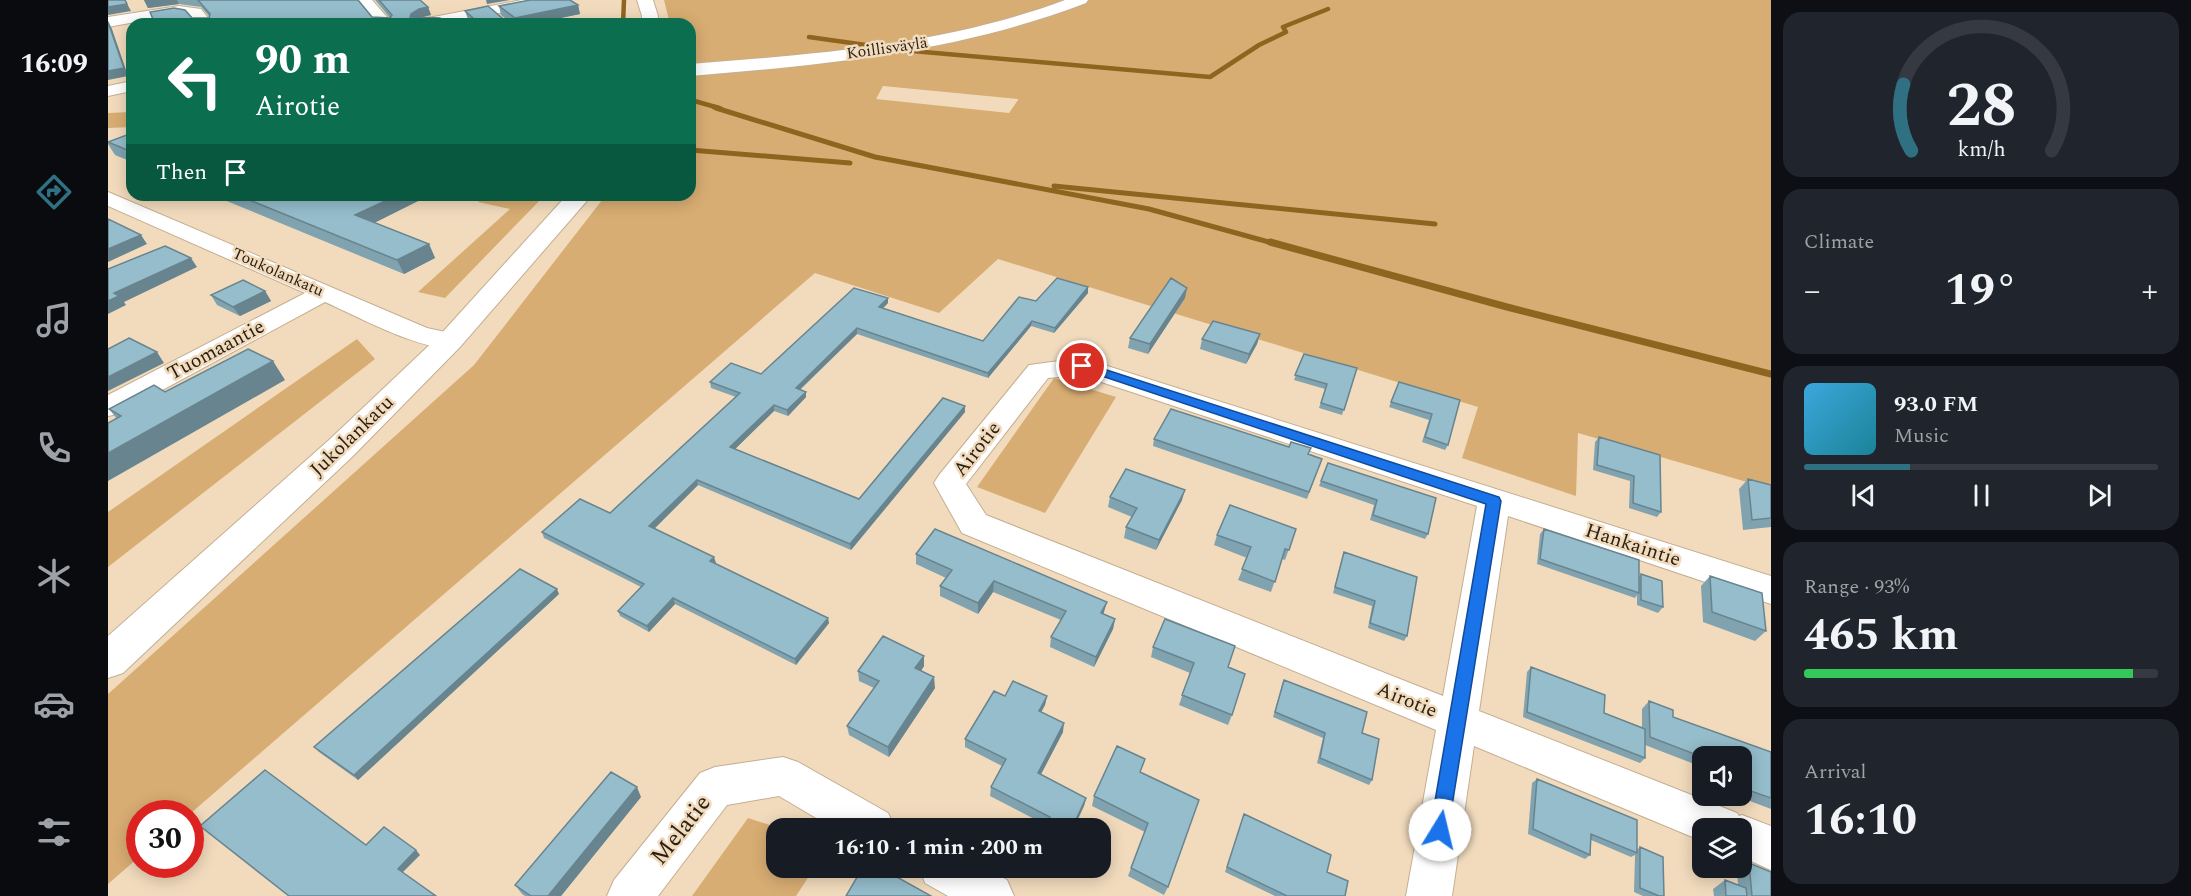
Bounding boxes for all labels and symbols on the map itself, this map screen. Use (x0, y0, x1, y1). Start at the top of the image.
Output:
street label: Koillisväylä (845, 30, 929, 66)
street label: Toukolankatu (228, 241, 328, 303)
street label: Tuomaantie (162, 312, 270, 388)
pin (1056, 340, 1107, 391)
street label: Jukolankatu (303, 388, 401, 484)
street label: Airotie (946, 415, 1008, 483)
street label: Hankaintie (1581, 515, 1685, 575)
street label: Airotie (1372, 674, 1442, 726)
street label: Melatie (642, 787, 720, 873)
position arrow (1408, 798, 1472, 862)
speed limit sign: 30 (126, 800, 204, 878)

